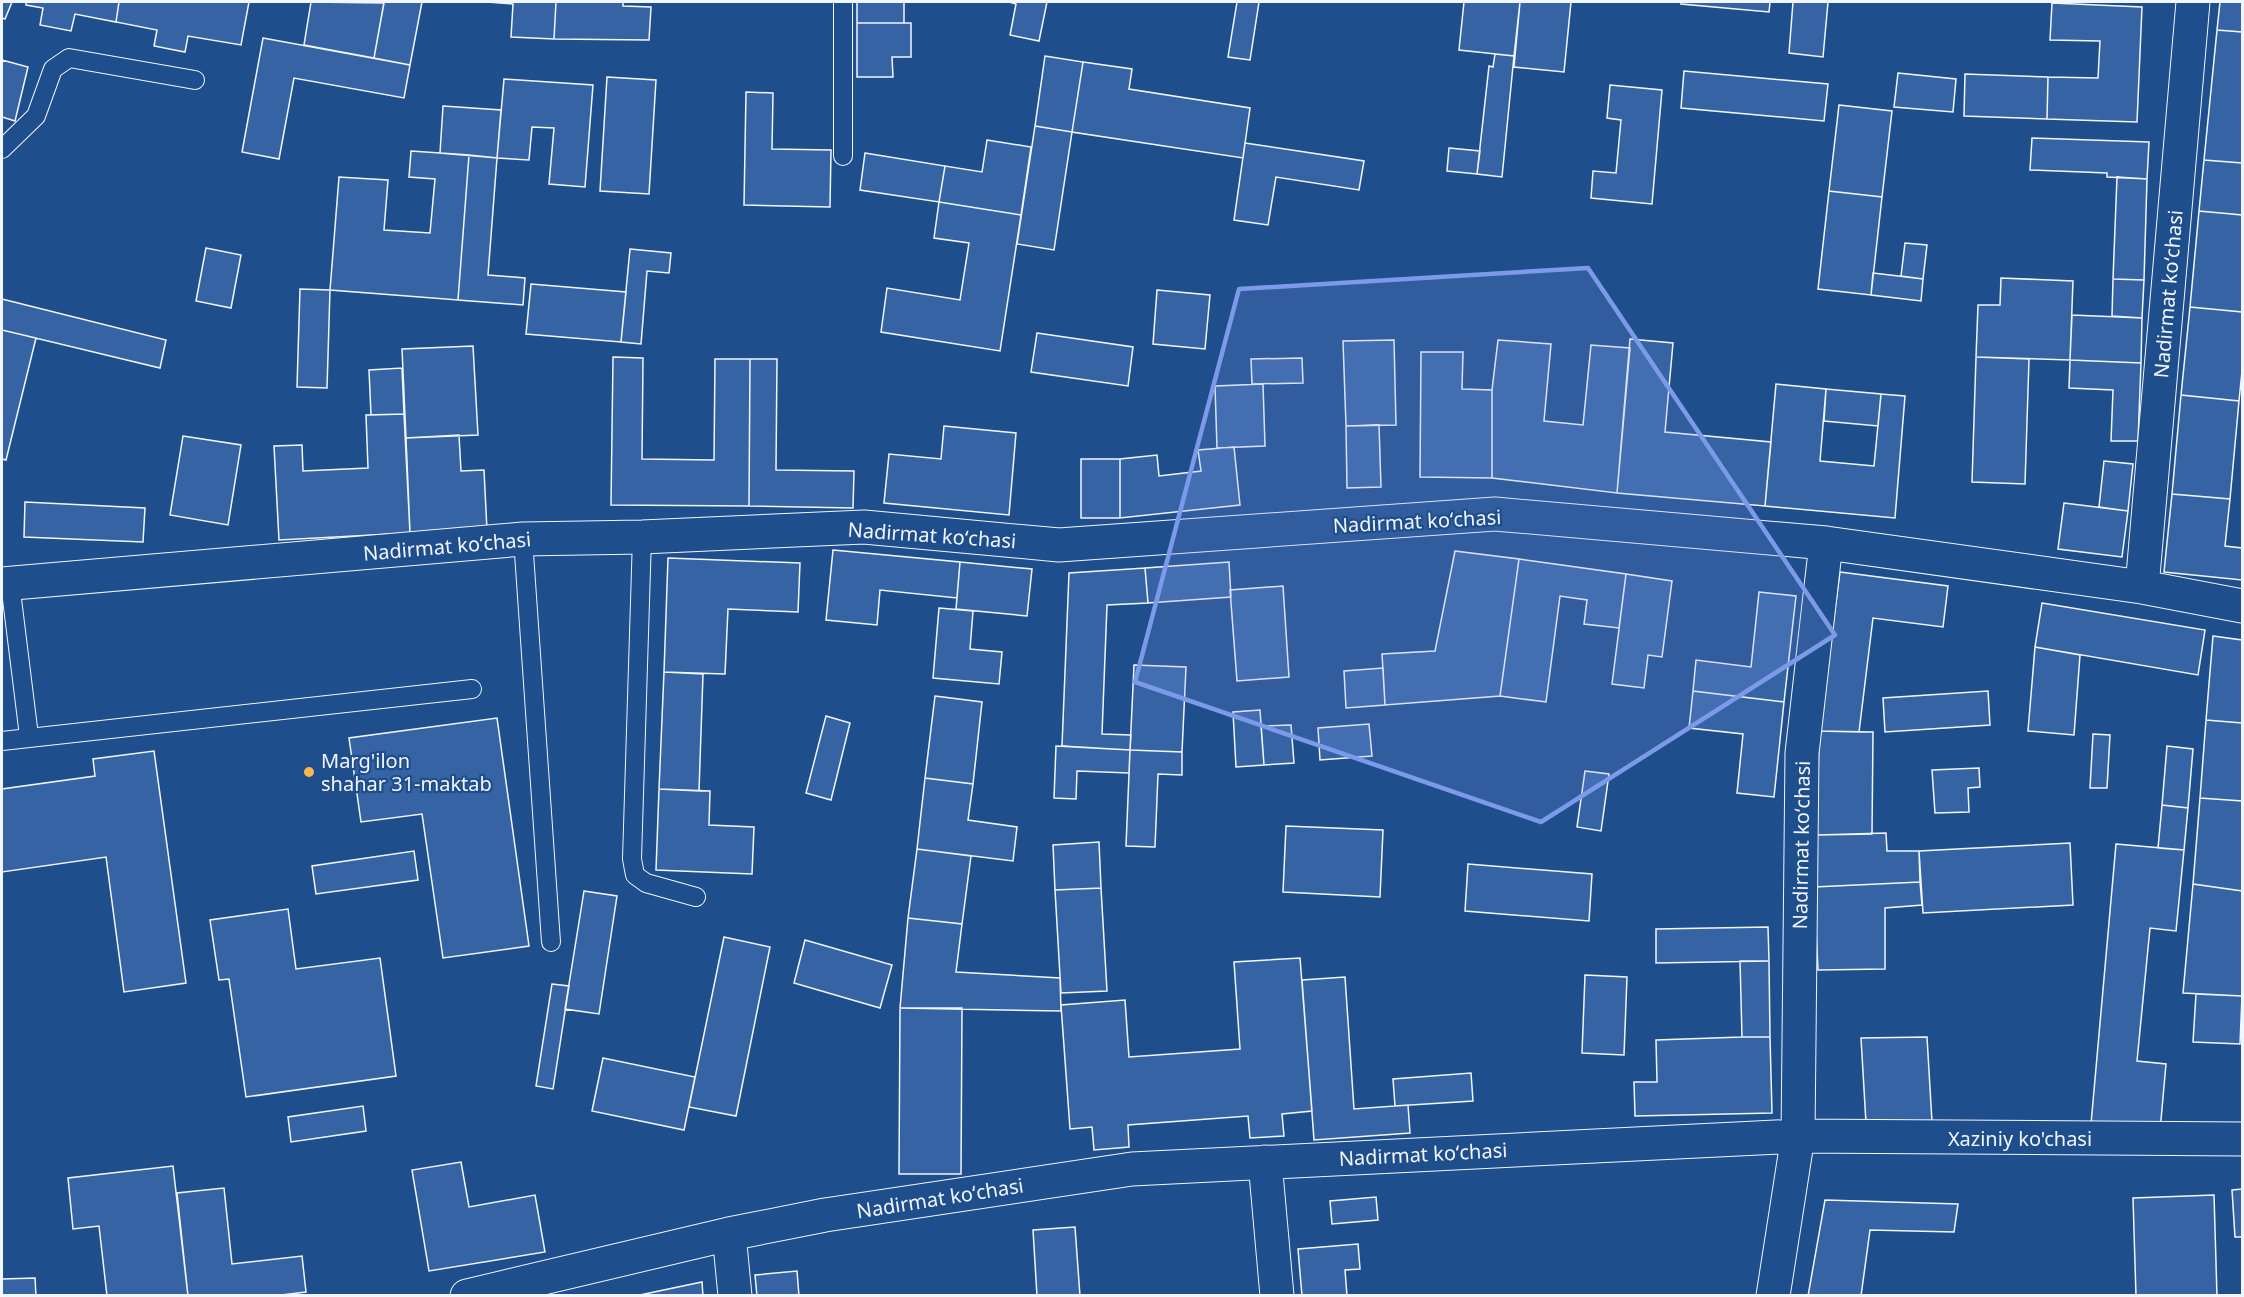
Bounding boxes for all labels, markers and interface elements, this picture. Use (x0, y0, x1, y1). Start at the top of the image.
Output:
street label: Nadirmat koʻchasi (2147, 209, 2189, 379)
street label: Nadirmat koʻchasi (1332, 503, 1502, 539)
street label: Nadirmat koʻchasi (847, 516, 1017, 554)
street label: Nadirmat koʻchasi (362, 525, 532, 567)
place label: Marg'ilon shahar 31-maktab (321, 747, 492, 797)
street label: Nadirmat koʻchasi (1786, 760, 1816, 930)
marker: Marg'ilon shahar 31-maktab (302, 765, 316, 779)
street label: Xaziniy ko'chasi (1948, 1125, 2092, 1152)
street label: Nadirmat koʻchasi (1338, 1136, 1508, 1172)
street label: Nadirmat koʻchasi (855, 1171, 1025, 1225)

